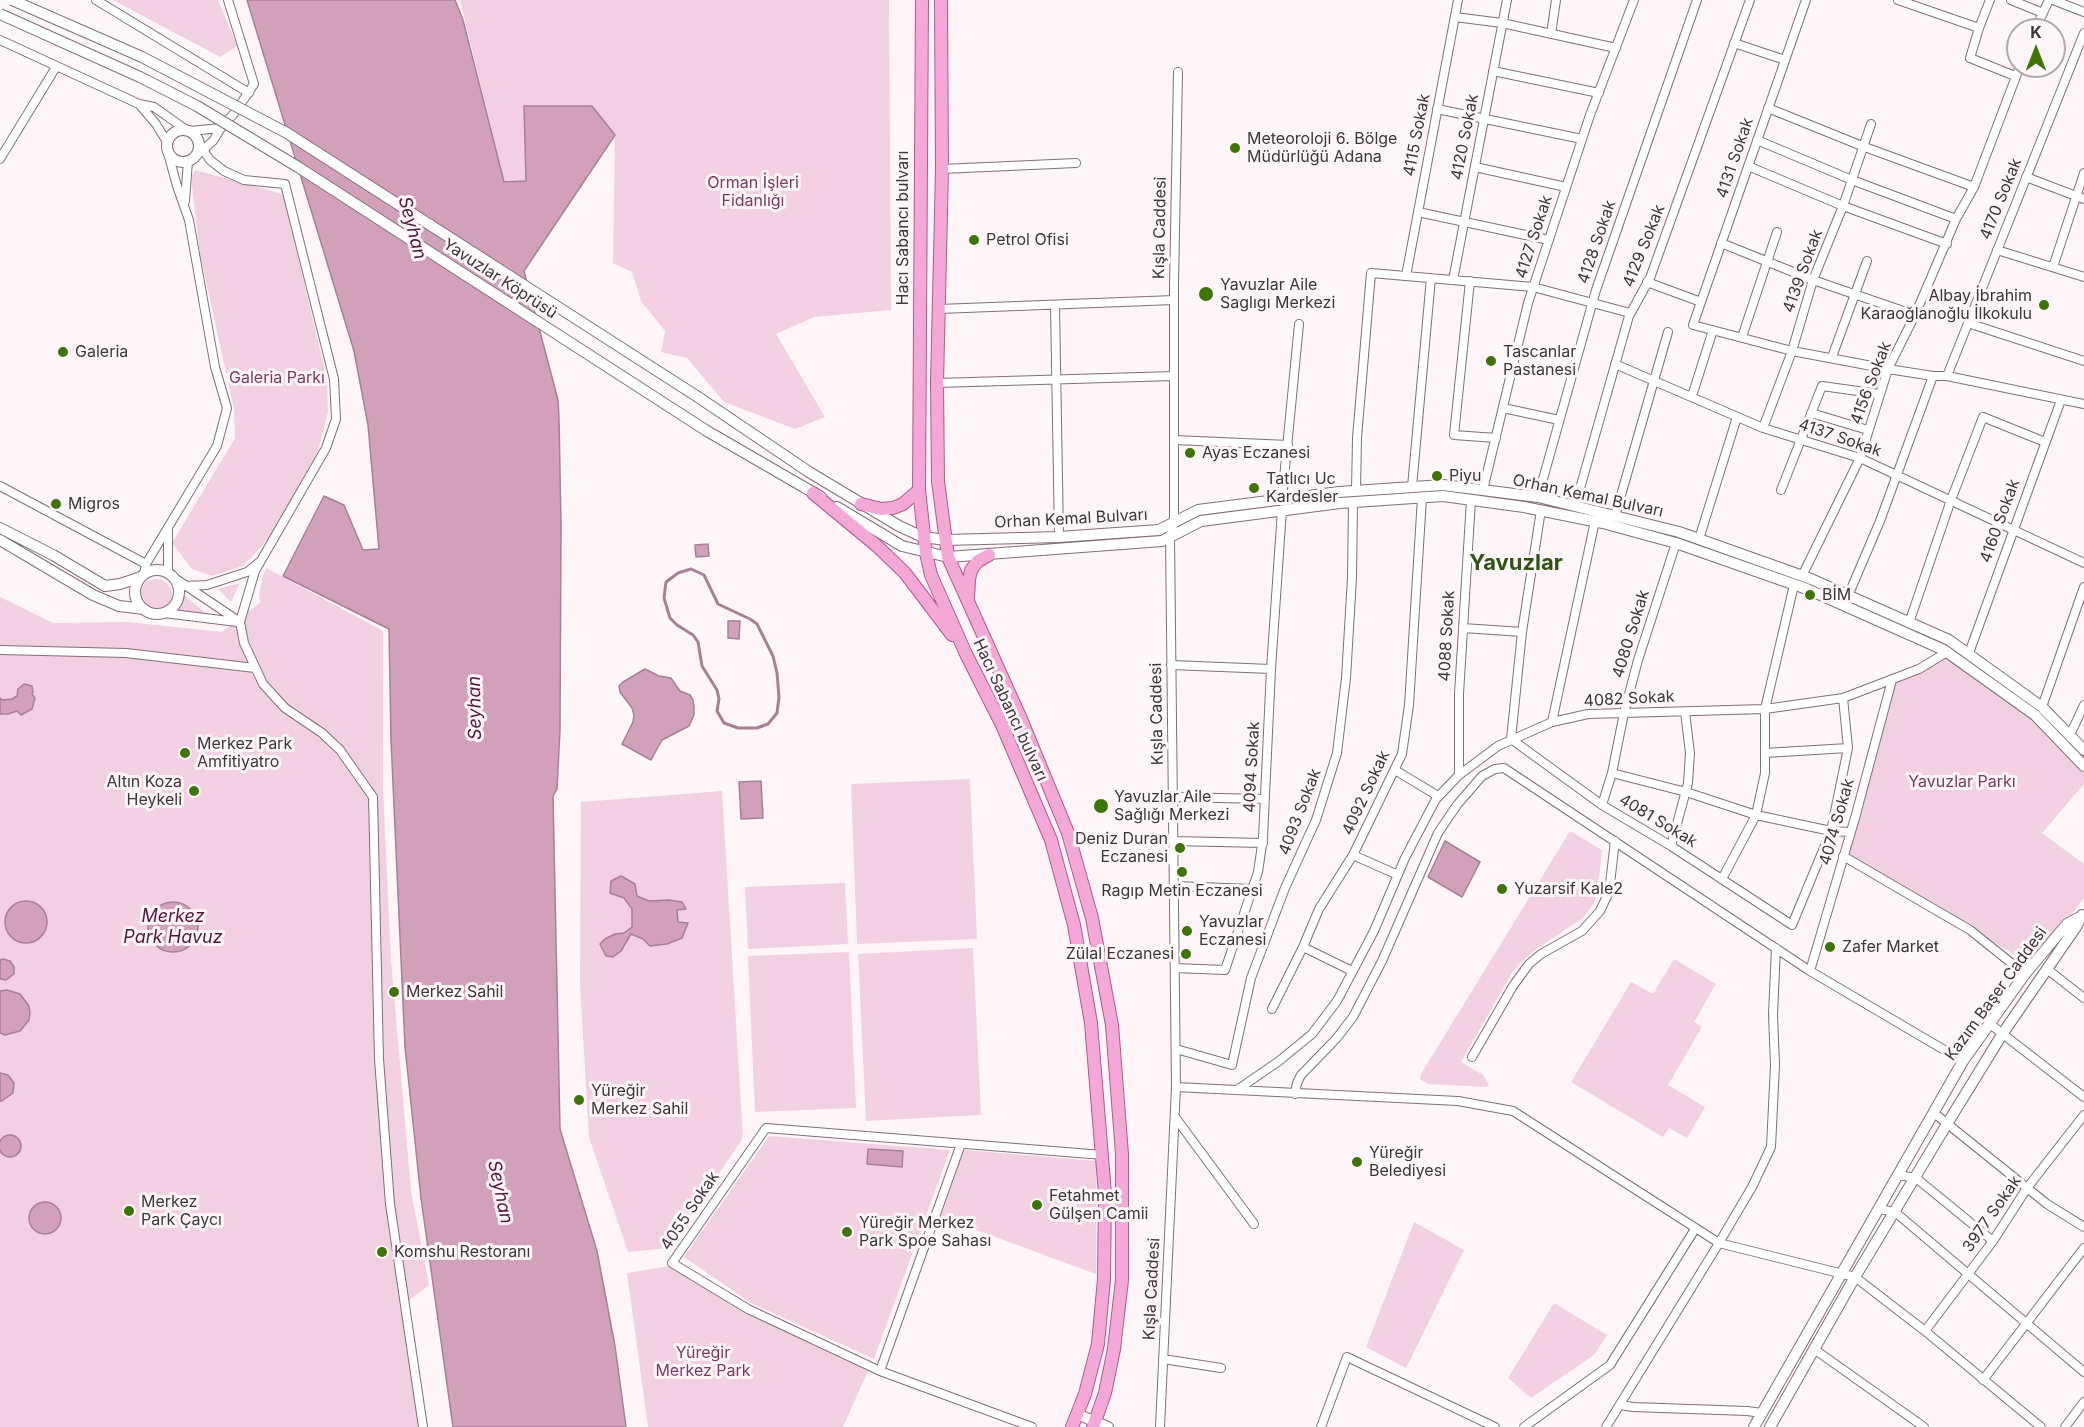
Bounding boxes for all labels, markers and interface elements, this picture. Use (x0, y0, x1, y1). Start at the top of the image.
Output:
north arrow (2006, 18, 2066, 78)
text: K (2030, 22, 2042, 42)
street label: 4115 Sokak (1400, 92, 1434, 178)
street label: 4120 Sokak (1447, 92, 1483, 182)
street label: 4131 Sokak (1712, 115, 1758, 201)
place label: Meteoroloji 6. Bölge Müdürlüğü Adana (1247, 129, 1397, 167)
marker: Meteoroloji 6. Bölge Müdürlüğü Adana (1228, 141, 1242, 155)
street label: Hacı Sabancı bulvarı (893, 151, 913, 305)
street label: 4170 Sokak (1976, 155, 2026, 243)
park label: Orman İşleri Fidanlığı (707, 173, 799, 211)
street label: Kışla Caddesi (1150, 177, 1170, 279)
street label: 4127 Sokak (1512, 193, 1556, 281)
water label: Seyhan (393, 194, 431, 262)
street label: 4128 Sokak (1574, 198, 1620, 286)
street label: 4129 Sokak (1619, 202, 1669, 290)
street label: 4139 Sokak (1779, 227, 1827, 315)
place label: Petrol Ofisi (986, 230, 1069, 250)
marker: Petrol Ofisi (967, 233, 981, 247)
street label: Yavuzlar Köprüsü (439, 235, 561, 323)
place label: Yavuzlar Aile Saglıgı Merkezi (1220, 275, 1335, 313)
marker: Yavuzlar Aile Saglıgı Merkezi (1197, 285, 1215, 303)
place label: Albay İbrahim Karaoğlanoğlu İlkokulu (1861, 286, 2032, 324)
marker: Albay İbrahim Karaoğlanoğlu İlkokulu (2037, 298, 2051, 312)
street label: 4156 Sokak (1846, 339, 1896, 427)
place label: Galeria (75, 342, 128, 362)
place label: Tascanlar Pastanesi (1503, 342, 1576, 380)
marker: Galeria (56, 345, 70, 359)
marker: Tascanlar Pastanesi (1484, 354, 1498, 368)
park label: Galeria Parkı (229, 368, 325, 388)
street label: 4137 Sokak (1796, 415, 1884, 461)
place label: Ayas Eczanesi (1202, 443, 1310, 463)
marker: Ayas Eczanesi (1183, 446, 1197, 460)
place label: Piyu (1449, 466, 1482, 486)
place label: Tatlıcı Uc Kardesler (1266, 469, 1338, 507)
marker: Piyu (1430, 469, 1444, 483)
street label: Orhan Kemal Bulvarı (1511, 471, 1665, 521)
street label: 4160 Sokak (1976, 477, 2024, 565)
marker: Tatlıcı Uc Kardesler (1247, 481, 1261, 495)
place label: Migros (68, 494, 120, 514)
marker: Migros (49, 497, 63, 511)
street label: Orhan Kemal Bulvarı (994, 505, 1148, 533)
district label: Yavuzlar (1469, 550, 1563, 576)
place label: BİM (1822, 585, 1851, 605)
street label: 4080 Sokak (1608, 588, 1654, 680)
marker: BİM (1803, 588, 1817, 602)
street label: 4088 Sokak (1435, 590, 1459, 682)
street label: Hacı Sabancı bulvarı (969, 636, 1051, 784)
street label: Kışla Caddesi (1147, 663, 1167, 765)
water label: Seyhan (464, 676, 486, 740)
street label: 4082 Sokak (1583, 687, 1675, 711)
street label: 4094 Sokak (1240, 721, 1264, 813)
place label: Merkez Park Amfitiyatro (197, 734, 292, 772)
marker: Merkez Park Amfitiyatro (178, 746, 192, 760)
street label: 4092 Sokak (1338, 748, 1394, 838)
street label: 4093 Sokak (1275, 766, 1325, 858)
place label: Altın Koza Heykeli (106, 772, 182, 810)
park label: Yavuzlar Parkı (1908, 772, 2016, 792)
street label: 4074 Sokak (1815, 776, 1859, 868)
marker: Altın Koza Heykeli (187, 784, 201, 798)
place label: Yavuzlar Aile Sağlığı Merkezi (1114, 787, 1229, 825)
street label: 4081 Sokak (1615, 790, 1701, 852)
marker: Yavuzlar Aile Sağlığı Merkezi (1092, 797, 1110, 815)
place label: Deniz Duran Eczanesi (1075, 829, 1168, 867)
marker: Deniz Duran Eczanesi (1173, 841, 1187, 855)
marker: Ragıp Metin Eczanesi (1175, 865, 1189, 879)
place label: Yuzarsif Kale2 (1514, 879, 1623, 899)
place label: Ragıp Metin Eczanesi (1101, 881, 1263, 901)
marker: Yuzarsif Kale2 (1495, 882, 1509, 896)
water label: Merkez Park Havuz (123, 906, 223, 948)
place label: Yavuzlar Eczanesi (1199, 912, 1266, 950)
street label: Kazım Başer Caddesi (1941, 923, 2051, 1065)
marker: Yavuzlar Eczanesi (1180, 924, 1194, 938)
place label: Zafer Market (1842, 937, 1939, 957)
marker: Zafer Market (1823, 940, 1837, 954)
place label: Zülal Eczanesi (1066, 944, 1174, 964)
marker: Zülal Eczanesi (1179, 947, 1193, 961)
place label: Merkez Sahil (406, 982, 503, 1002)
marker: Merkez Sahil (387, 985, 401, 999)
place label: Yüreğir Merkez Sahil (591, 1081, 688, 1119)
marker: Yüreğir Merkez Sahil (572, 1093, 586, 1107)
place label: Yüreğir Belediyesi (1369, 1143, 1446, 1181)
marker: Yüreğir Belediyesi (1350, 1155, 1364, 1169)
water label: Seyhan (483, 1158, 517, 1226)
street label: 4055 Sokak (657, 1168, 723, 1254)
street label: 3977 Sokak (1959, 1172, 2025, 1256)
place label: Fetahmet Gülşen Camii (1049, 1186, 1148, 1224)
place label: Merkez Park Çaycı (141, 1192, 222, 1230)
marker: Fetahmet Gülşen Camii (1030, 1198, 1044, 1212)
marker: Merkez Park Çaycı (122, 1204, 136, 1218)
place label: Yüreğir Merkez Park Spoe Sahası (859, 1213, 991, 1251)
marker: Yüreğir Merkez Park Spoe Sahası (840, 1225, 854, 1239)
street label: Kışla Caddesi (1140, 1237, 1164, 1341)
place label: Komshu Restoranı (394, 1242, 530, 1262)
marker: Komshu Restoranı (375, 1245, 389, 1259)
park label: Yüreğir Merkez Park (655, 1343, 751, 1381)

